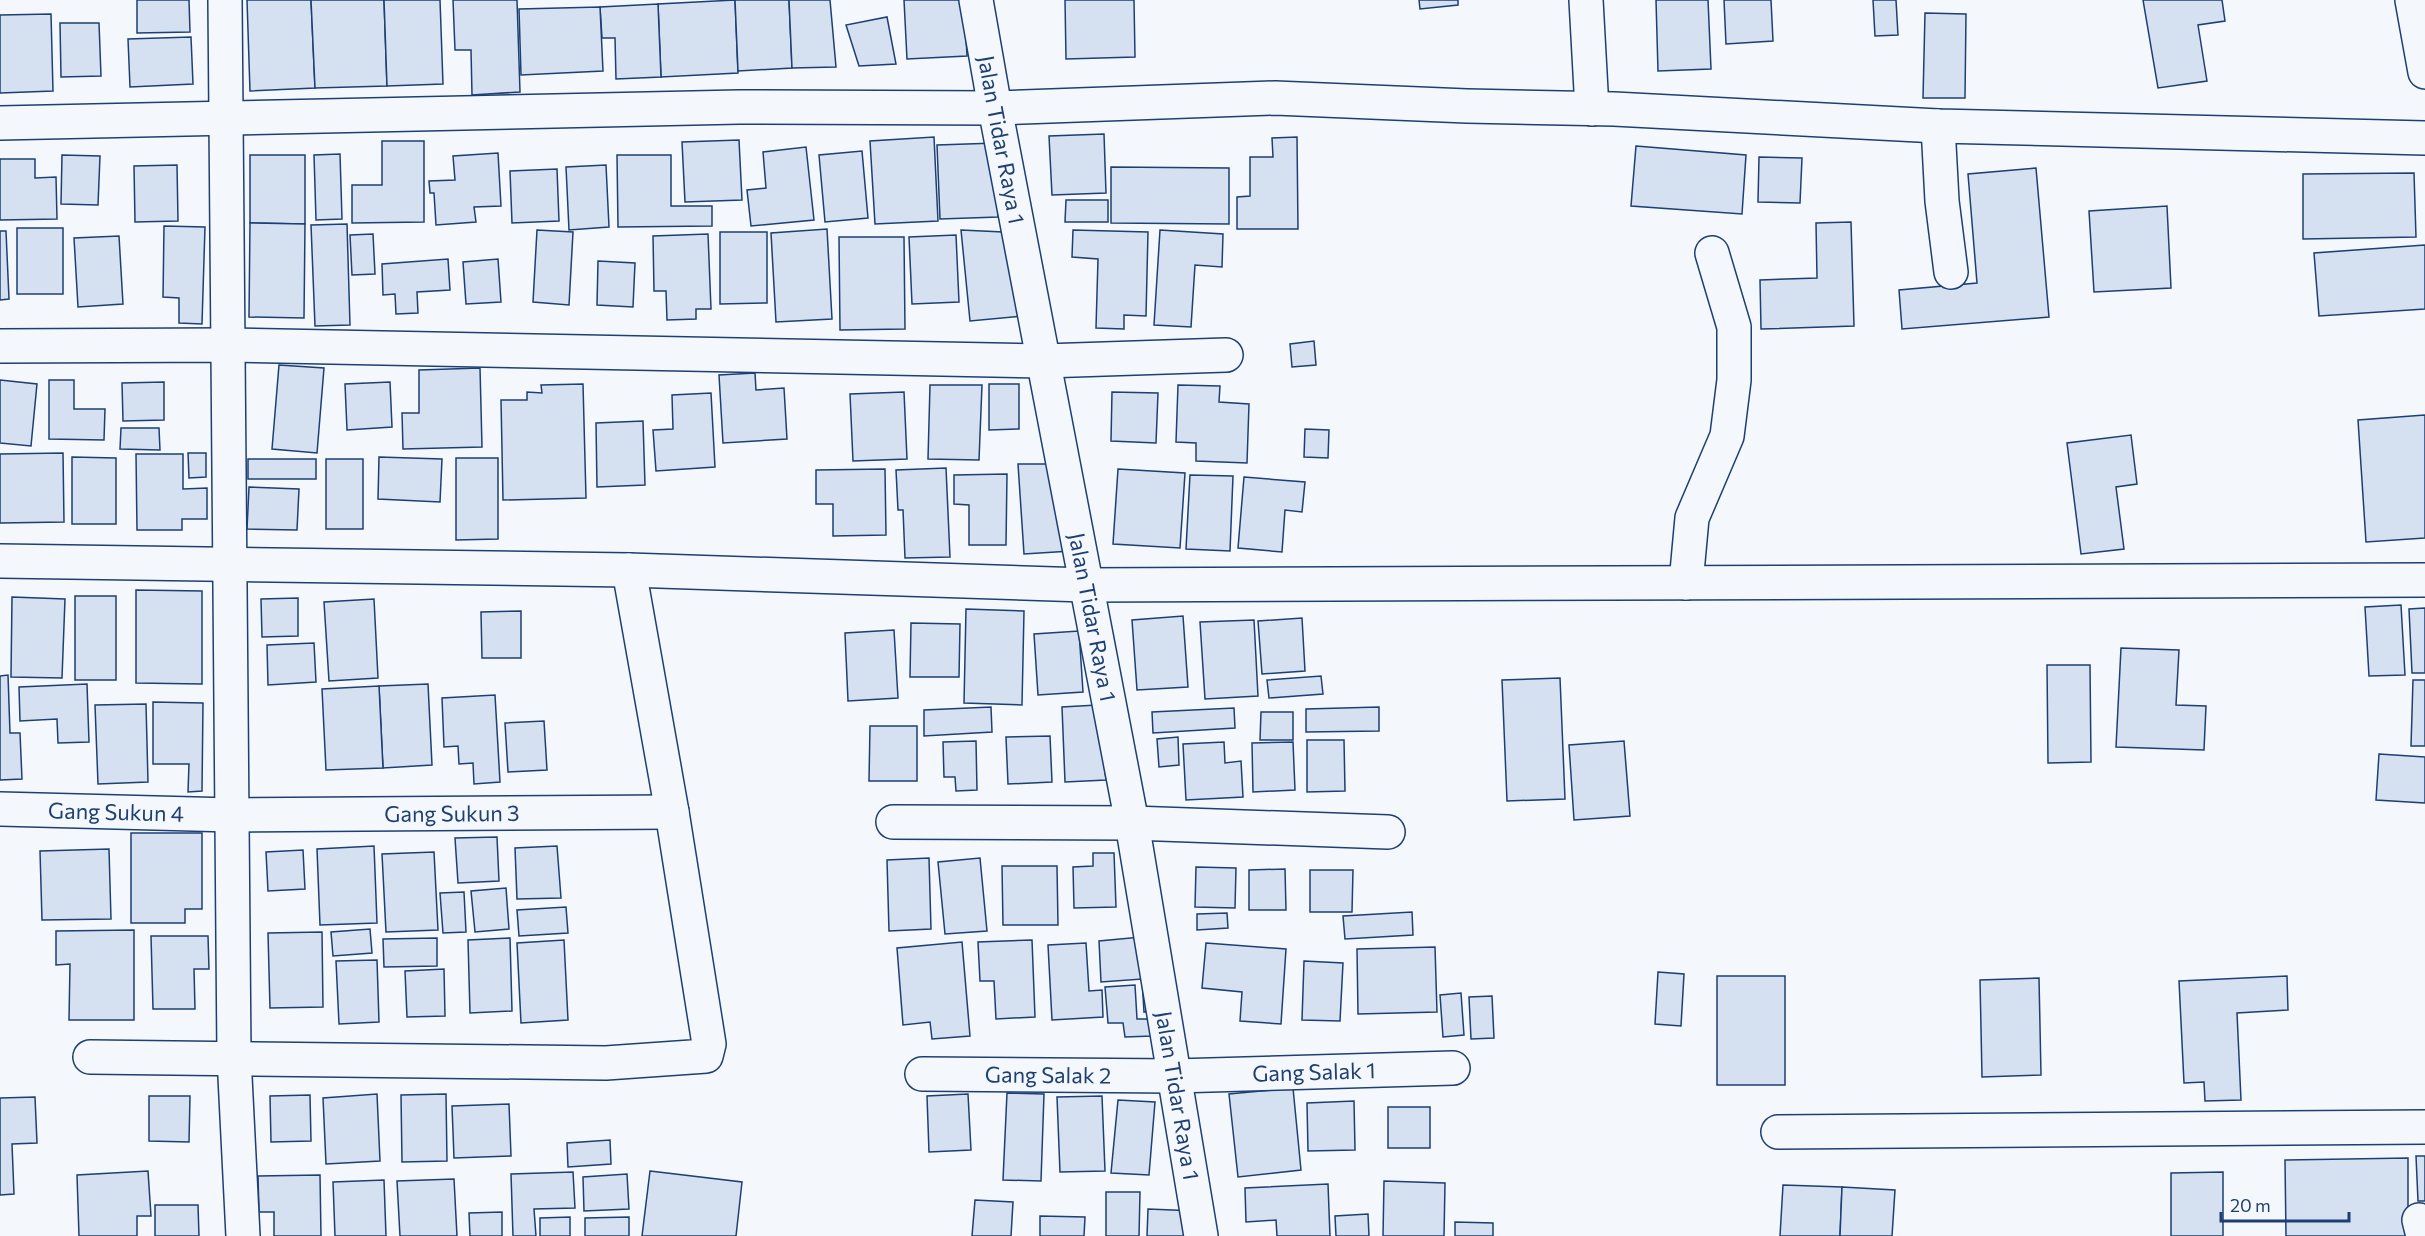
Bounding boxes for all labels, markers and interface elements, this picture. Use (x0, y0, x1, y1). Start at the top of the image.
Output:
street label: Jalan Tidar Raya 1 (973, 53, 1031, 226)
street label: Jalan Tidar Raya 1 (1064, 530, 1122, 704)
street label: Gang Sukun 4 (48, 796, 184, 827)
street label: Gang Sukun 3 (384, 799, 520, 827)
street label: Jalan Tidar Raya 1 (1151, 1009, 1205, 1182)
street label: Gang Salak 1 (1252, 1056, 1376, 1087)
street label: Gang Salak 2 (985, 1060, 1111, 1088)
scale bar (2221, 1185, 2348, 1223)
text: 20 m (2230, 1194, 2271, 1216)

